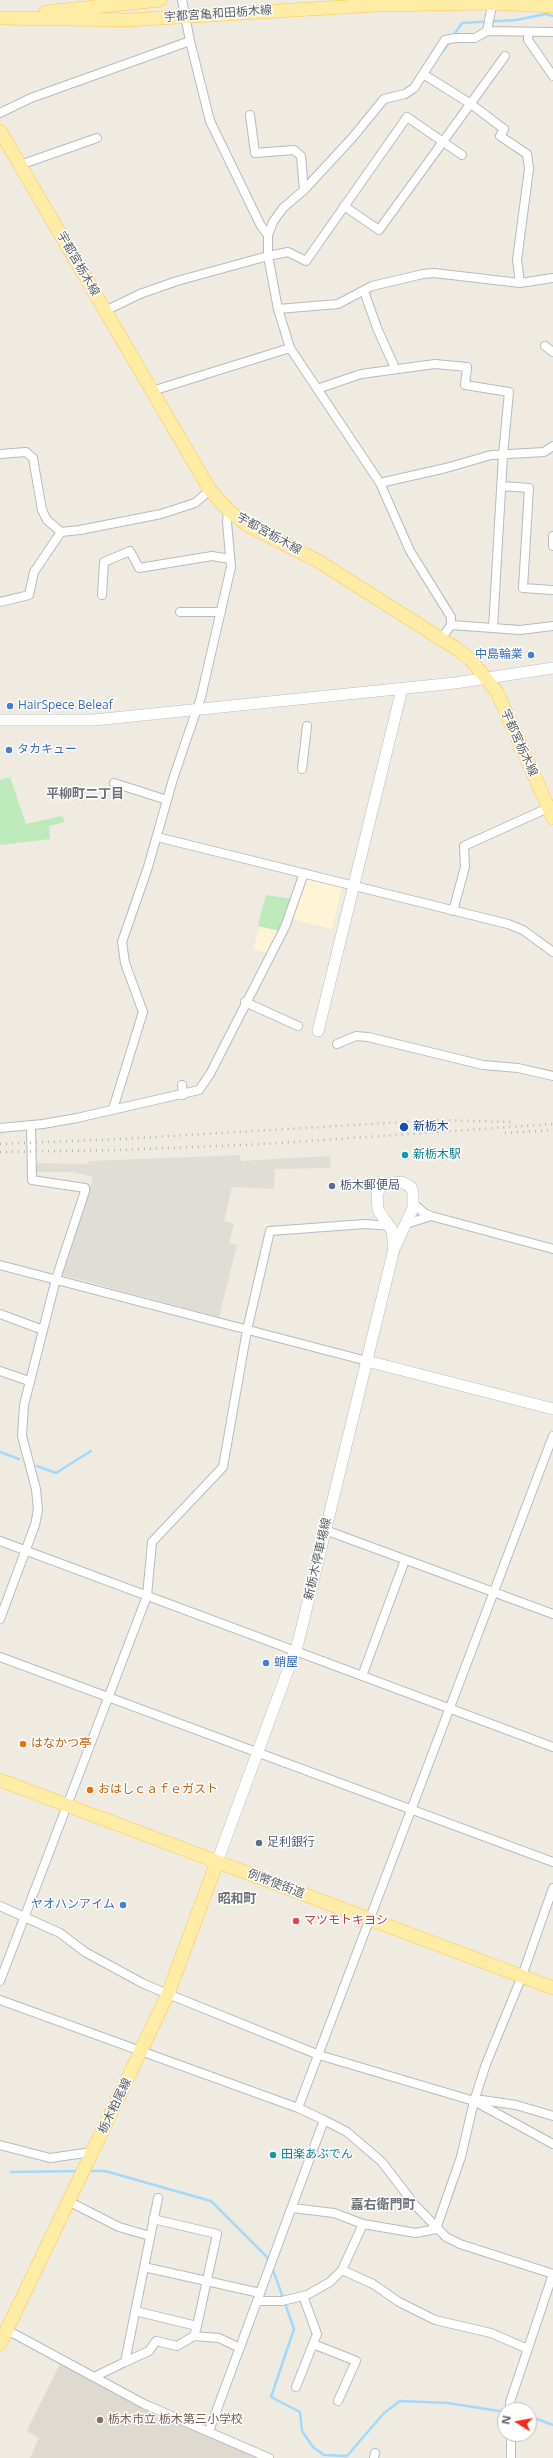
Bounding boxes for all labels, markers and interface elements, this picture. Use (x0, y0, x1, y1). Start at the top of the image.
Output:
street label: 宇都宮亀和田栃木線 (164, 3, 272, 25)
street label: 宇都宮栃木線 (54, 229, 102, 299)
street label: 宇都宮栃木線 (234, 510, 304, 558)
place label: 中島輪業 (475, 648, 523, 662)
marker: 中島輪業 (526, 650, 536, 660)
place label: HairSpece Beleaf (18, 699, 113, 713)
marker: HairSpece Beleaf (5, 701, 15, 711)
street label: 宇都宮栃木線 (498, 707, 540, 779)
place label: タカキュー (17, 743, 77, 757)
marker: タカキュー (4, 745, 14, 755)
district label: 平柳町二丁目 (46, 786, 124, 802)
place label: 新栃木 (413, 1120, 449, 1134)
marker: 新栃木 (398, 1121, 410, 1133)
place label: 新栃木駅 (413, 1148, 461, 1162)
marker: 新栃木駅 (400, 1150, 410, 1160)
place label: 栃木郵便局 (340, 1179, 400, 1193)
marker: 栃木郵便局 (327, 1181, 337, 1191)
street label: 新栃木停車場線 (302, 1516, 334, 1602)
place label: 蛸屋 (274, 1656, 298, 1670)
marker: 蛸屋 (261, 1658, 271, 1668)
place label: はなかつ亭 (31, 1737, 91, 1751)
marker: はなかつ亭 (18, 1739, 28, 1749)
place label: おはしｃａｆｅガスト (98, 1783, 218, 1797)
marker: おはしｃａｆｅガスト (85, 1785, 95, 1795)
place label: 足利銀行 (267, 1836, 315, 1850)
marker: 足利銀行 (254, 1838, 264, 1848)
street label: 例幣使街道 (245, 1867, 307, 1901)
district label: 昭和町 (218, 1891, 256, 1907)
place label: ヤオハンアイム (31, 1898, 115, 1912)
marker: ヤオハンアイム (118, 1900, 128, 1910)
place label: マツモトキヨシ (304, 1914, 388, 1928)
marker: マツモトキヨシ (291, 1916, 301, 1926)
street label: 栃木粕尾線 (95, 2076, 135, 2136)
place label: 田楽あぶでん (281, 2148, 353, 2162)
marker: 田楽あぶでん (268, 2150, 278, 2160)
district label: 嘉右衛門町 (351, 2197, 415, 2213)
north arrow (497, 2402, 537, 2442)
place label: 栃木市立 栃木第三小学校 (108, 2413, 243, 2427)
text: N (497, 2414, 514, 2426)
marker: 栃木市立 栃木第三小学校 (95, 2415, 105, 2425)

